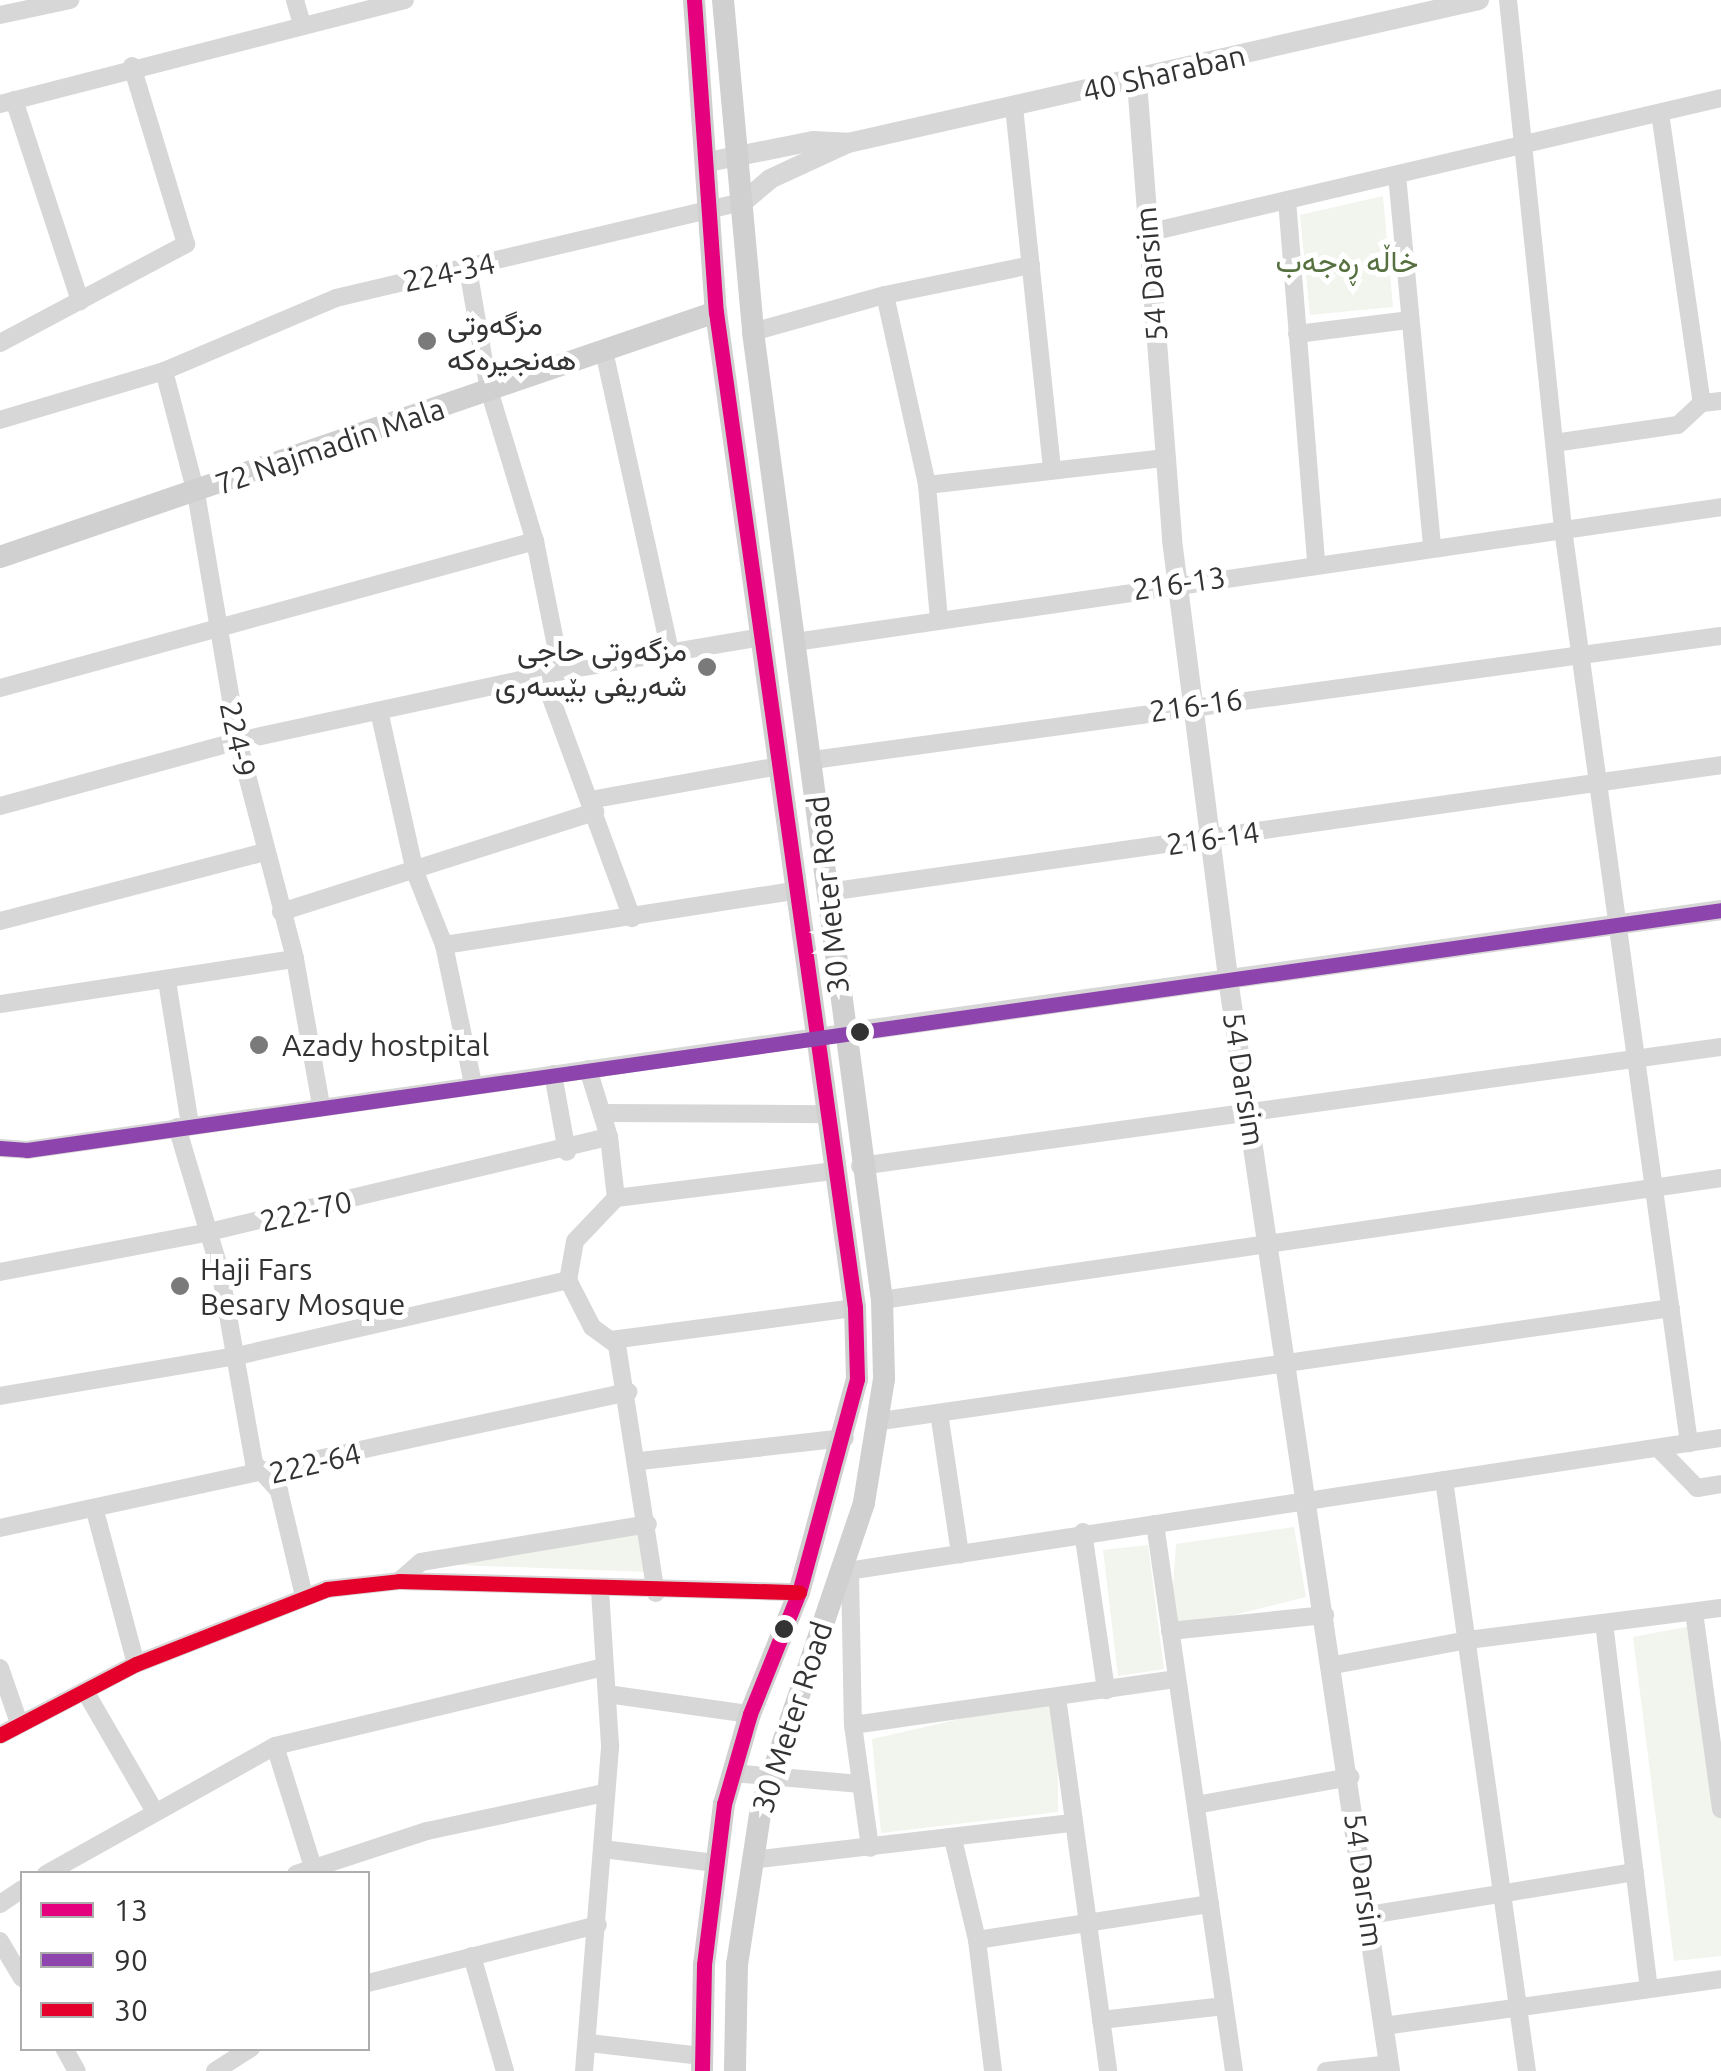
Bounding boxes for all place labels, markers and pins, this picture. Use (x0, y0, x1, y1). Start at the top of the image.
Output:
place label: مزگەوتی ھەنجیرەکە (447, 306, 576, 376)
marker: مزگەوتی ھەنجیرەکە (416, 330, 438, 352)
place label: مزگەوتی حاجی شەریفی بێسەری (495, 632, 687, 702)
marker: مزگەوتی حاجی شەریفی بێسەری (696, 656, 718, 678)
unlabelled marker (850, 1022, 870, 1042)
place label: Azady hostpital (282, 1027, 489, 1063)
marker: Azady hostpital (246, 1032, 272, 1058)
place label: Haji Fars Besary Mosque (200, 1251, 405, 1322)
marker: Haji Fars Besary Mosque (169, 1275, 191, 1297)
unlabelled marker (774, 1619, 794, 1639)

